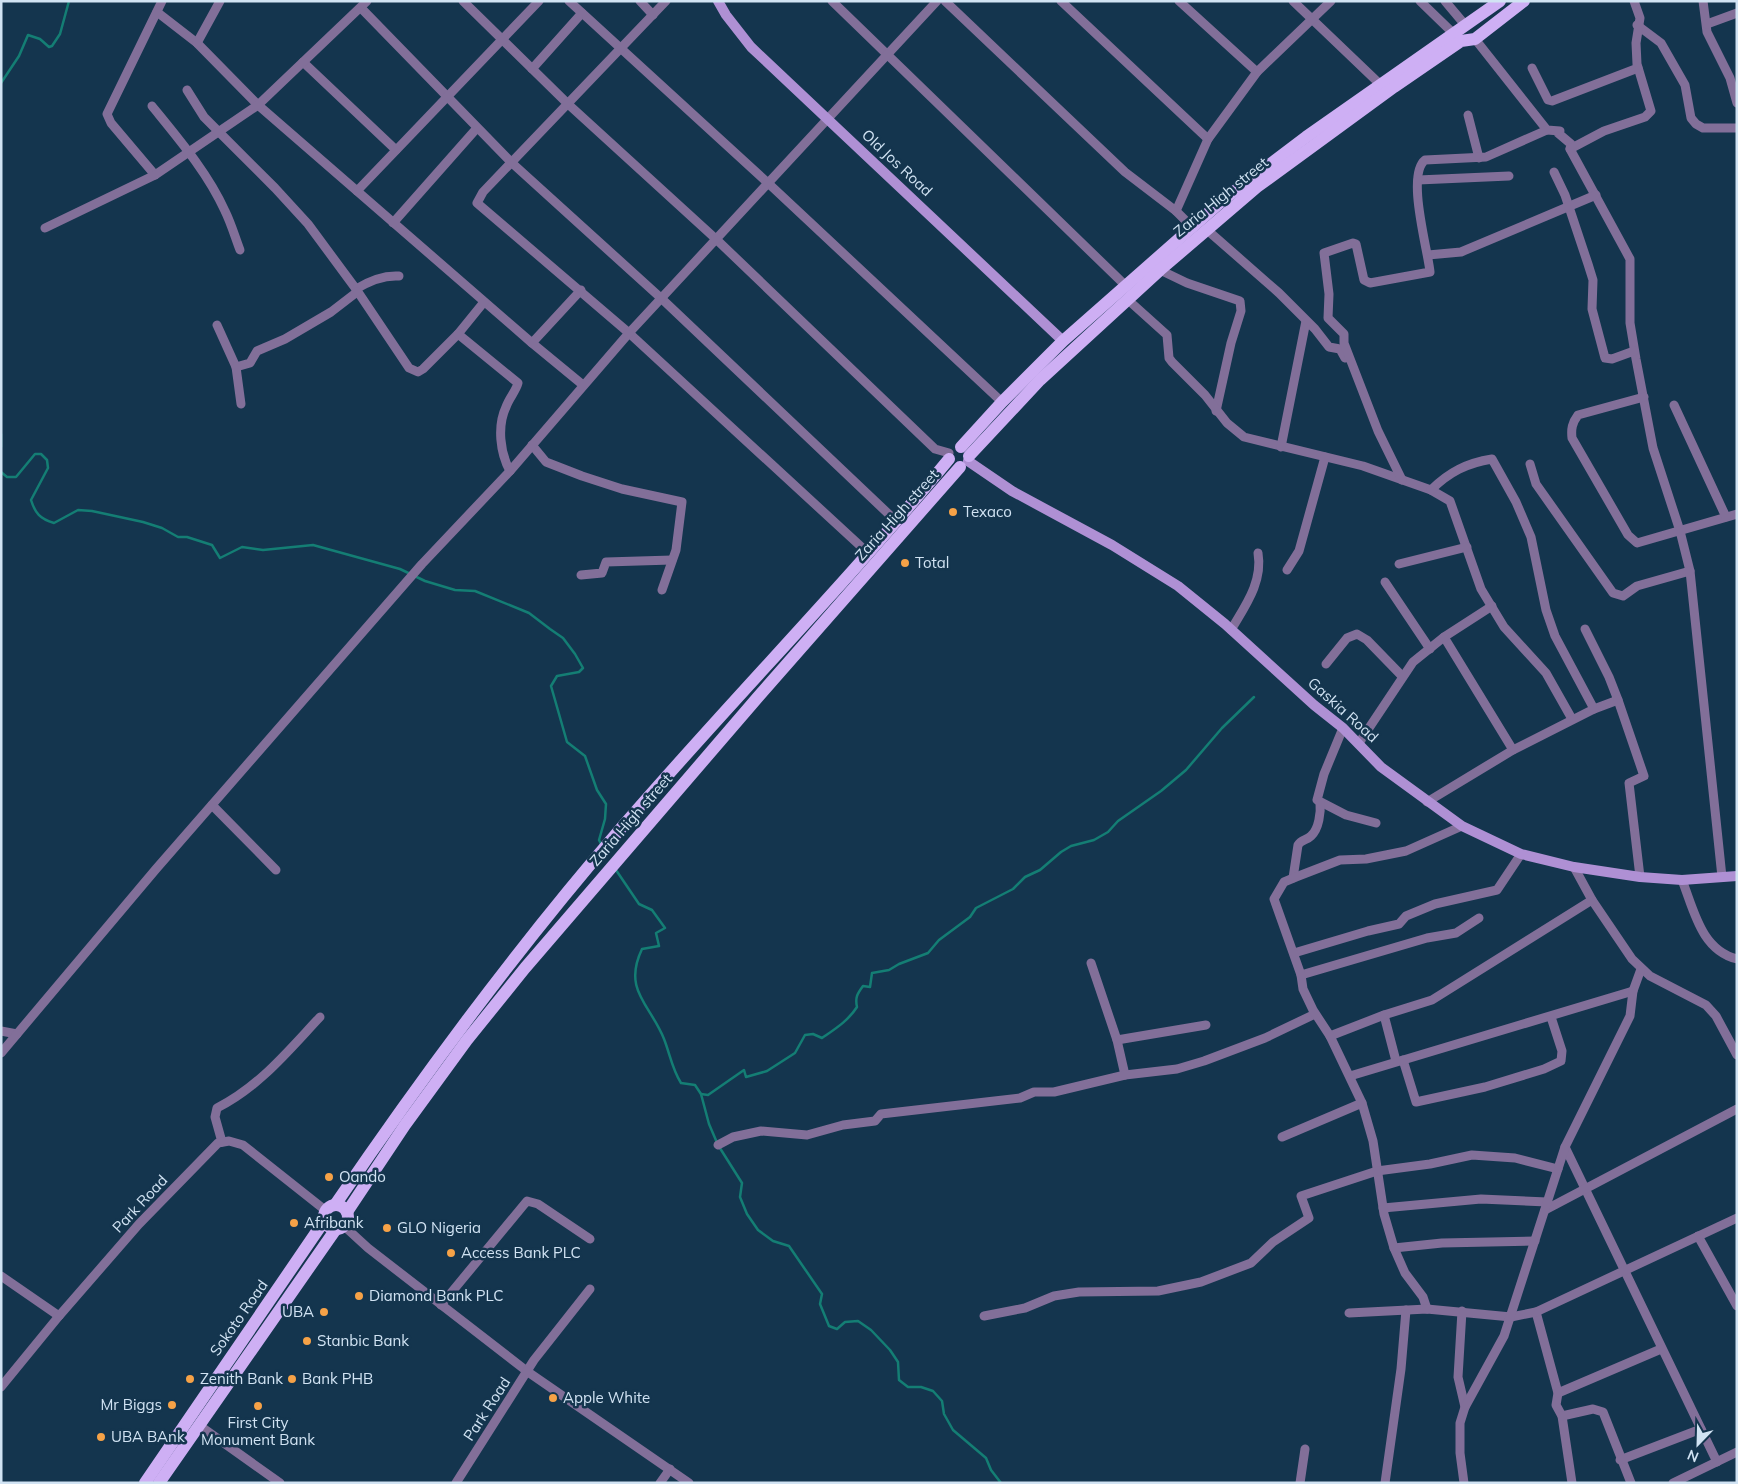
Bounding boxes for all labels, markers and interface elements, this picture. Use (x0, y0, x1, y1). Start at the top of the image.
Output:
street label: Old Jos Road (858, 125, 937, 200)
street label: Zaria High street (1170, 153, 1272, 241)
street label: Zaria High street (851, 465, 943, 564)
place label: Texaco (963, 502, 1012, 521)
marker: Texaco (947, 506, 959, 518)
place label: Total (915, 553, 949, 572)
marker: Total (899, 557, 911, 569)
street label: Gaskia Road (1304, 673, 1383, 746)
street label: Zaria High street (585, 770, 676, 870)
place label: Oando (339, 1167, 386, 1186)
street label: Park Road (108, 1171, 171, 1237)
marker: Oando (323, 1171, 335, 1183)
place label: Afribank (304, 1213, 364, 1232)
marker: Afribank (288, 1217, 300, 1229)
place label: GLO Nigeria (397, 1218, 481, 1237)
marker: GLO Nigeria (381, 1222, 393, 1234)
place label: Access Bank PLC (461, 1243, 581, 1262)
marker: Access Bank PLC (445, 1247, 457, 1259)
street label: Sokoto Road (205, 1276, 272, 1359)
place label: Diamond Bank PLC (369, 1286, 504, 1305)
marker: Diamond Bank PLC (353, 1290, 365, 1302)
place label: UBA (282, 1302, 314, 1321)
marker: UBA (318, 1306, 330, 1318)
place label: Stanbic Bank (317, 1331, 409, 1350)
marker: Stanbic Bank (301, 1335, 313, 1347)
place label: Zenith Bank (200, 1369, 283, 1388)
place label: Bank PHB (302, 1369, 373, 1388)
marker: Zenith Bank (184, 1373, 196, 1385)
marker: Bank PHB (286, 1373, 298, 1385)
street label: Park Road (459, 1373, 514, 1444)
place label: Apple White (563, 1388, 650, 1407)
marker: Apple White (547, 1392, 559, 1404)
place label: Mr Biggs (100, 1395, 162, 1414)
marker: Mr Biggs (166, 1399, 178, 1411)
marker: First City Monument Bank (252, 1400, 264, 1412)
place label: First City Monument Bank (201, 1413, 315, 1449)
north arrow (1673, 1419, 1723, 1469)
place label: UBA BAnk (111, 1427, 185, 1446)
marker: UBA BAnk (95, 1431, 107, 1443)
text: N (1685, 1446, 1701, 1466)

